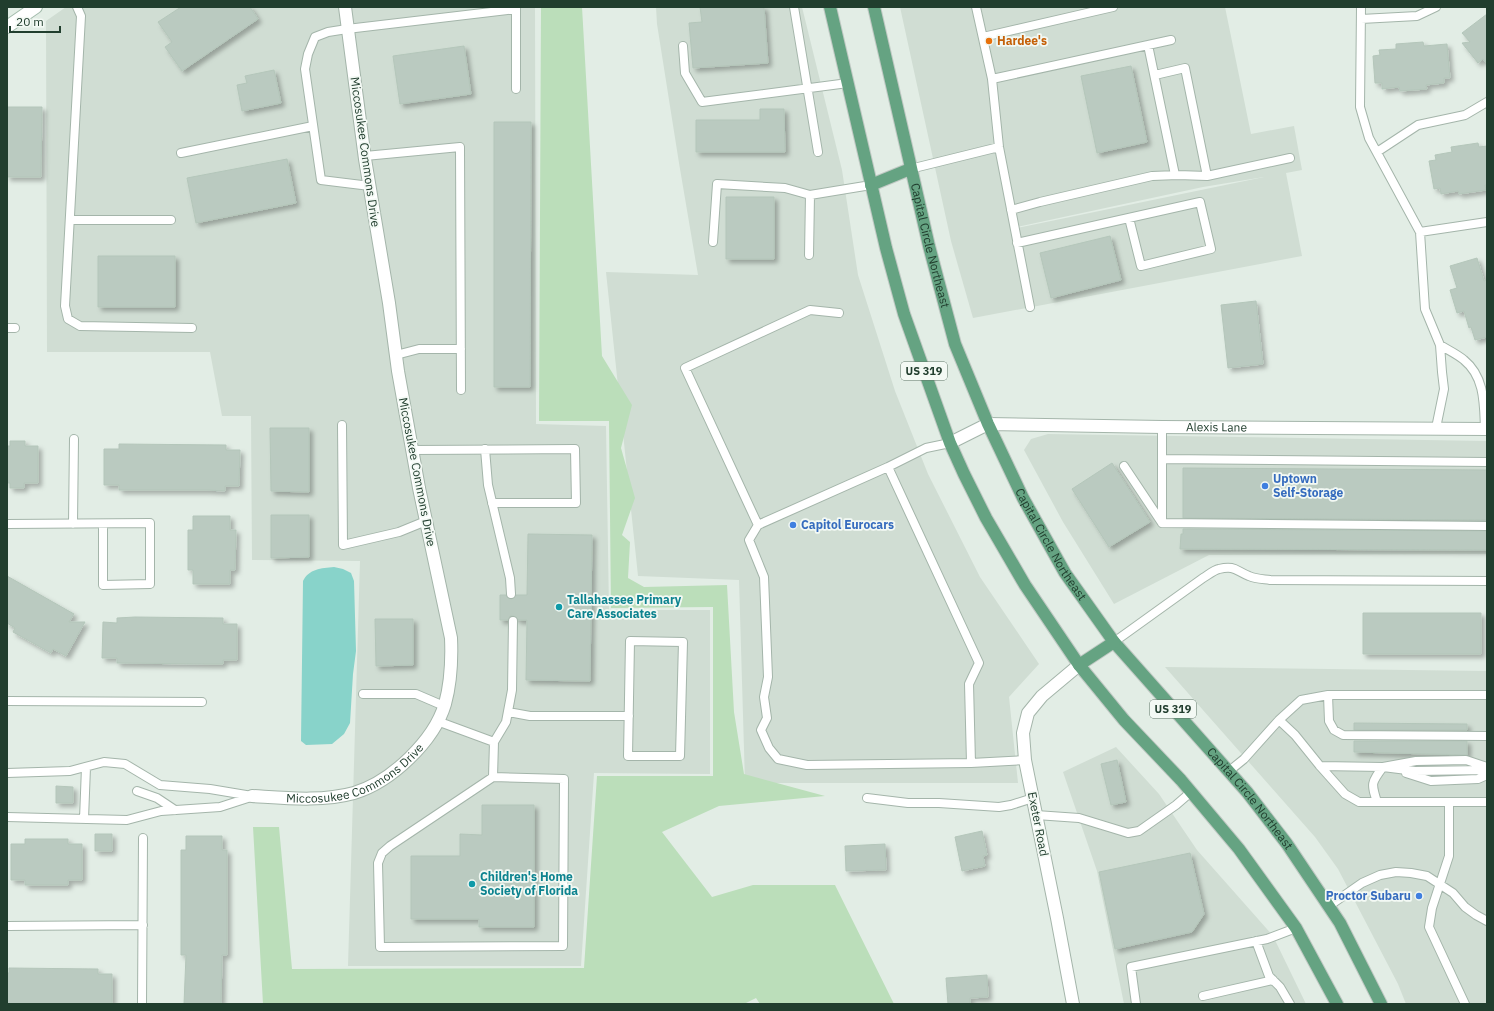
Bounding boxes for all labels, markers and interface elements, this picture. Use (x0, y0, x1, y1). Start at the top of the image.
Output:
scale bar (10, 8, 60, 34)
text: 20 m (16, 14, 44, 29)
place label: Hardee's (997, 33, 1047, 48)
marker: Hardee's (984, 36, 994, 46)
street label: Miccosukee Commons Drive (348, 76, 384, 228)
street label: Capital Circle Northeast (908, 182, 953, 309)
road number: US 319 (901, 362, 947, 380)
street label: Miccosukee Commons Drive (396, 396, 439, 548)
street label: Alexis Lane (1186, 419, 1247, 435)
place label: Uptown Self-Storage (1273, 471, 1344, 500)
marker: Uptown Self-Storage (1260, 481, 1270, 491)
street label: Capital Circle Northeast (1012, 486, 1090, 603)
place label: Capitol Eurocars (801, 517, 894, 532)
marker: Capitol Eurocars (788, 520, 798, 530)
place label: Tallahassee Primary Care Associates (567, 592, 682, 621)
marker: Tallahassee Primary Care Associates (554, 602, 564, 612)
road number: US 319 (1150, 700, 1196, 718)
street label: Miccosukee Commons Drive (286, 740, 427, 806)
street label: Capital Circle Northeast (1204, 744, 1297, 852)
street label: Exeter Road (1025, 791, 1052, 857)
place label: Children's Home Society of Florida (480, 869, 578, 898)
marker: Children's Home Society of Florida (467, 879, 477, 889)
place label: Proctor Subaru (1326, 888, 1411, 903)
marker: Proctor Subaru (1414, 891, 1424, 901)

